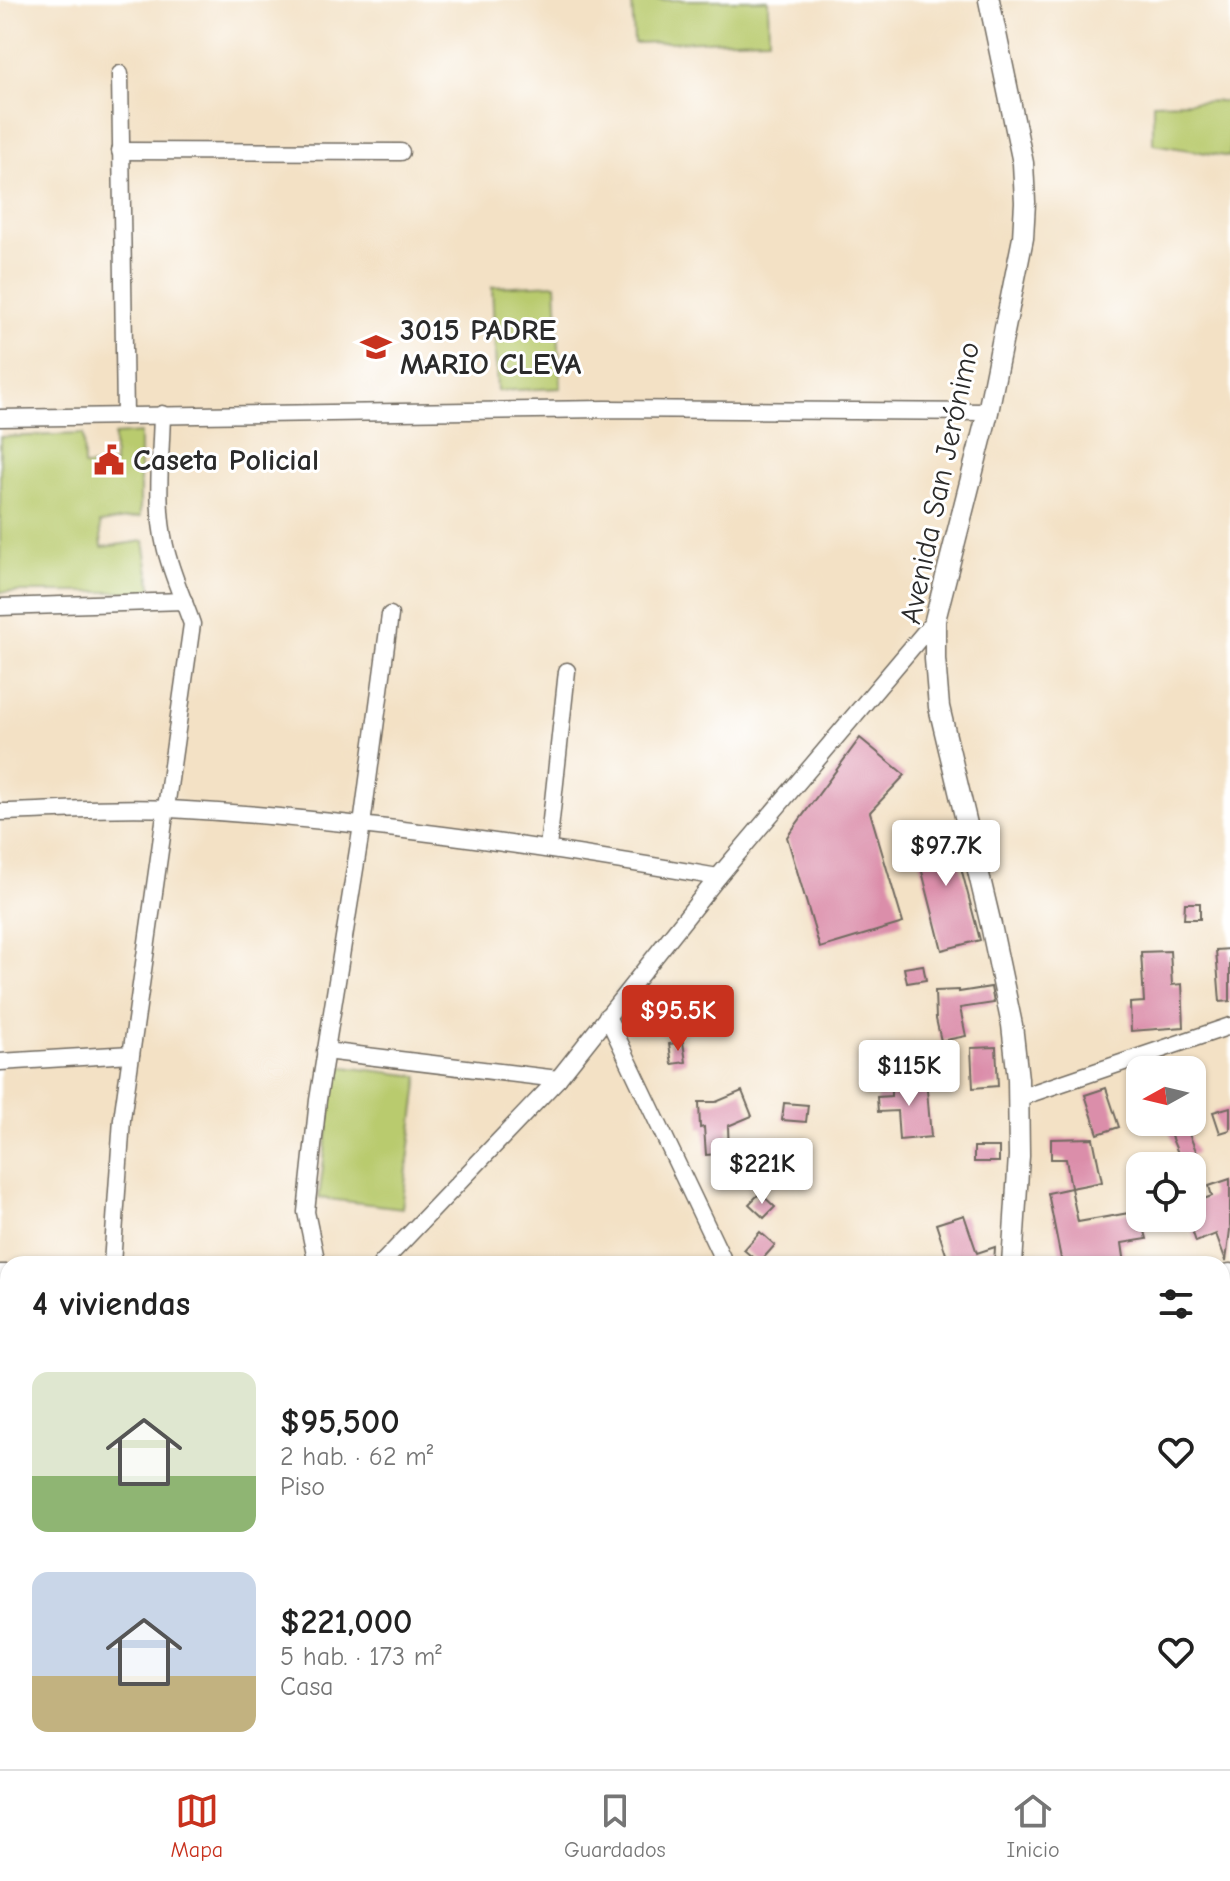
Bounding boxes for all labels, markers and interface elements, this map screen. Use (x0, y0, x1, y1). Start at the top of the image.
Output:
place label: 3015 PADRE MARIO CLEVA (400, 313, 582, 382)
school or university icon: 3015 PADRE MARIO CLEVA (359, 330, 393, 364)
street label: Avenida San Jerónimo (893, 339, 987, 627)
public building icon: Caseta Policial (92, 443, 126, 477)
place label: Caseta Policial (133, 443, 319, 478)
pin: $97.7K (881, 820, 1011, 888)
text: $97.7K (910, 831, 982, 861)
pin: $95.5K (613, 985, 743, 1053)
text: $95.5K (640, 996, 716, 1026)
pin: $115K (853, 1040, 965, 1108)
text: $115K (877, 1051, 941, 1081)
north arrow (1126, 1056, 1206, 1136)
map controls (1126, 1056, 1206, 1232)
pin: $221K (706, 1138, 818, 1206)
text: $221K (729, 1149, 795, 1179)
button: locate (1126, 1152, 1206, 1232)
icon: filters (1154, 1282, 1198, 1326)
text: 4 viviendas (32, 1284, 190, 1324)
text: $95,500 (280, 1402, 400, 1442)
icon: home (96, 1404, 192, 1500)
icon: heart (1154, 1430, 1198, 1474)
text: 2 hab. · 62 m² (280, 1442, 433, 1472)
text: Piso (280, 1472, 325, 1502)
text: $221,000 (280, 1602, 413, 1642)
icon: home (96, 1604, 192, 1700)
icon: heart (1154, 1630, 1198, 1674)
text: 5 hab. · 173 m² (280, 1642, 442, 1672)
text: Casa (280, 1672, 334, 1702)
tab: Mapa (170, 1789, 223, 1863)
tab: Guardados (564, 1789, 666, 1863)
tab: Inicio (1007, 1789, 1060, 1863)

